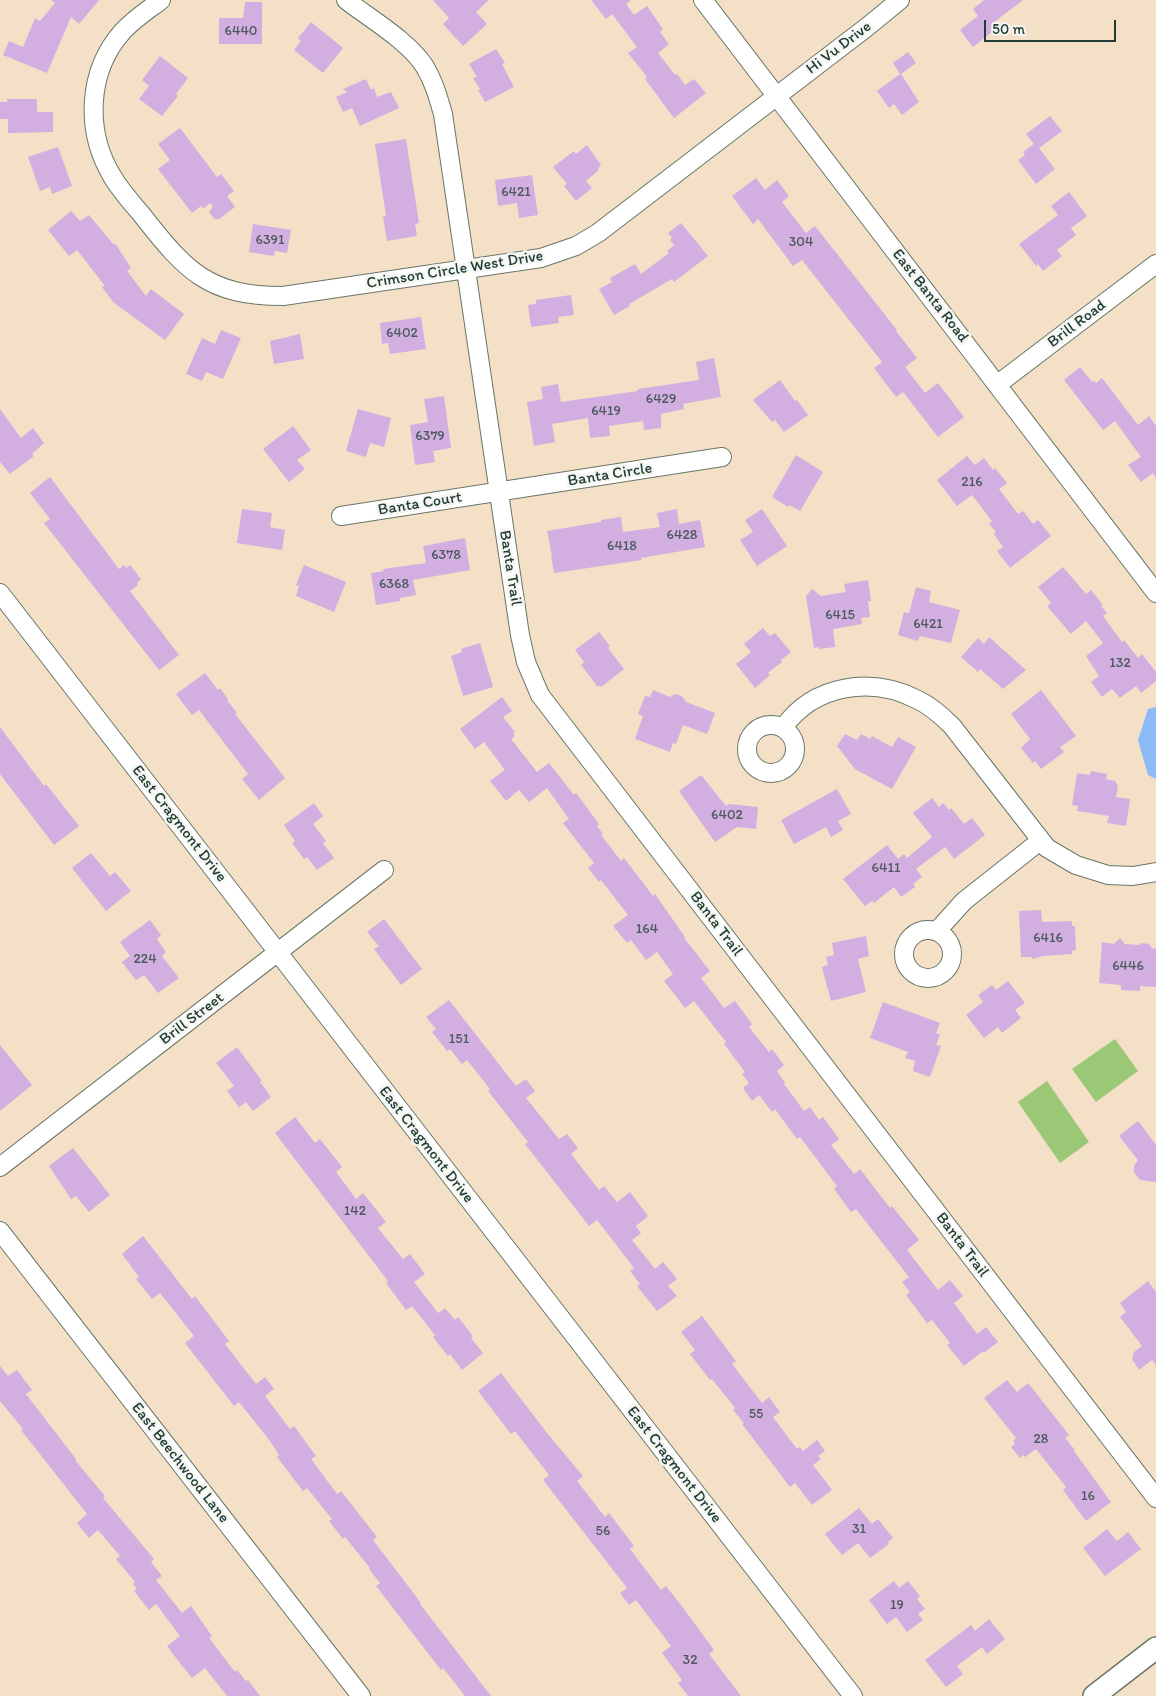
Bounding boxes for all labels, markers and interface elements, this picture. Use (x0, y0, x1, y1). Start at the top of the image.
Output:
scale bar (986, 10, 1118, 42)
street label: Hi Vu Drive (803, 17, 875, 79)
text: 50 m (992, 20, 1025, 38)
house number: 6440 (225, 23, 257, 39)
house number: 6421 (501, 184, 531, 200)
house number: 6391 (256, 232, 284, 248)
house number: 304 (789, 234, 813, 250)
street label: East Banta Road (887, 245, 973, 347)
street label: Crimson Circle West Drive (365, 247, 545, 293)
street label: Brill Road (1044, 296, 1110, 352)
house number: 6402 (386, 325, 418, 341)
house number: 6429 (646, 391, 676, 407)
house number: 6419 (591, 403, 621, 419)
house number: 6379 (415, 428, 445, 444)
street label: Banta Circle (566, 459, 654, 491)
house number: 216 (961, 474, 983, 490)
street label: Banta Court (377, 488, 463, 520)
house number: 6428 (667, 527, 697, 543)
street label: Banta Trail (495, 529, 525, 607)
house number: 6418 (607, 538, 637, 554)
house number: 6378 (431, 547, 461, 563)
house number: 6368 (379, 576, 409, 592)
house number: 6415 (825, 607, 855, 623)
house number: 6421 (913, 616, 943, 632)
house number: 132 (1109, 655, 1131, 671)
street label: East Cragmont Drive (127, 762, 231, 886)
house number: 6402 (711, 807, 743, 823)
house number: 6411 (872, 860, 900, 876)
street label: Banta Trail (685, 888, 747, 960)
house number: 164 (636, 921, 658, 937)
house number: 6416 (1033, 930, 1063, 946)
house number: 224 (133, 951, 157, 967)
house number: 6446 (1112, 958, 1144, 974)
street label: Brill Street (156, 989, 228, 1049)
house number: 151 (449, 1031, 469, 1047)
street label: East Cragmont Drive (374, 1083, 478, 1207)
house number: 142 (344, 1203, 366, 1219)
street label: Banta Trail (931, 1209, 993, 1281)
street label: East Beechwood Lane (127, 1399, 233, 1527)
street label: East Cragmont Drive (622, 1403, 726, 1527)
house number: 55 (749, 1406, 763, 1422)
house number: 28 (1033, 1431, 1049, 1447)
house number: 16 (1081, 1488, 1095, 1504)
house number: 31 (852, 1521, 866, 1537)
house number: 56 (596, 1523, 610, 1539)
house number: 19 (890, 1597, 904, 1613)
house number: 32 (683, 1652, 697, 1668)

